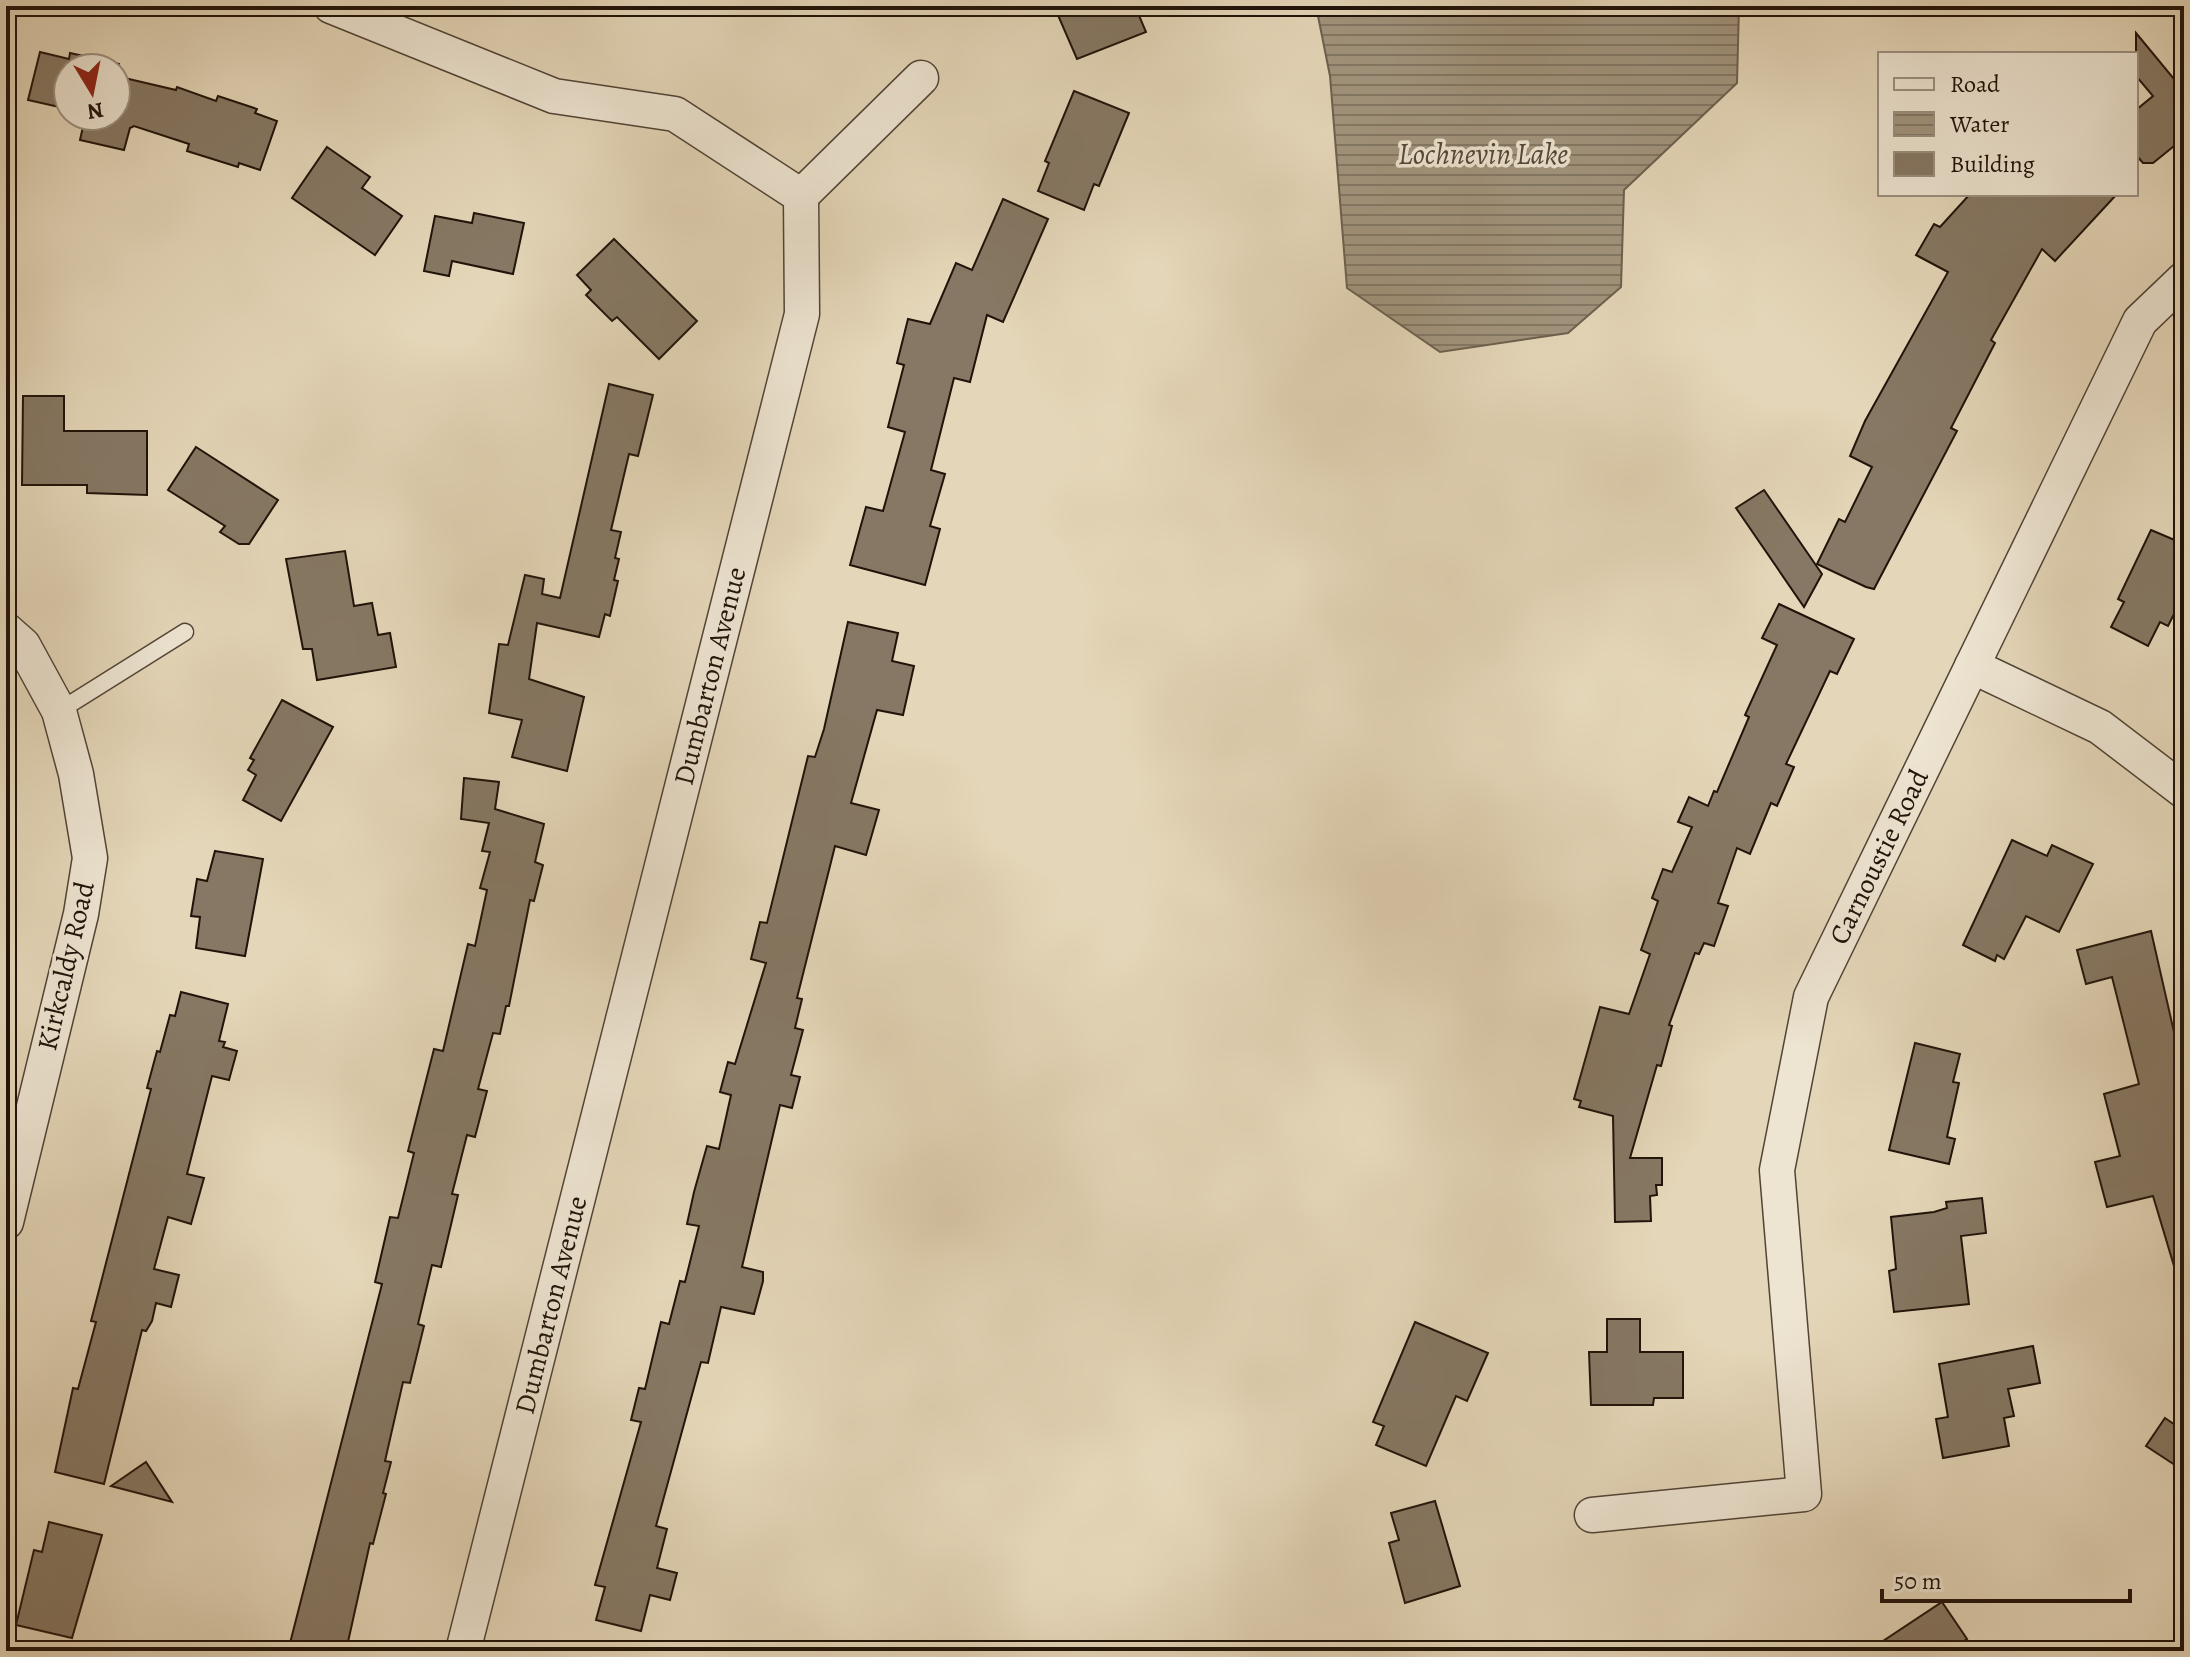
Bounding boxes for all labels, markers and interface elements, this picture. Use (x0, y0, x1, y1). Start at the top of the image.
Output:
north arrow (52, 52, 132, 132)
legend (1878, 52, 2138, 196)
text: Road (1950, 68, 2000, 100)
text: N (85, 95, 106, 127)
text: Water (1949, 108, 2010, 140)
water label: Lochnevin Lake (1398, 134, 1568, 174)
text: Building (1950, 148, 2035, 180)
street label: Dumbarton Avenue (665, 563, 755, 789)
street label: Carnoustie Road (1820, 762, 1938, 951)
street label: Kirkcaldy Road (28, 877, 104, 1054)
street label: Dumbarton Avenue (506, 1192, 596, 1418)
scale bar (1882, 1553, 2130, 1603)
text: 50 m (1894, 1565, 1942, 1597)

